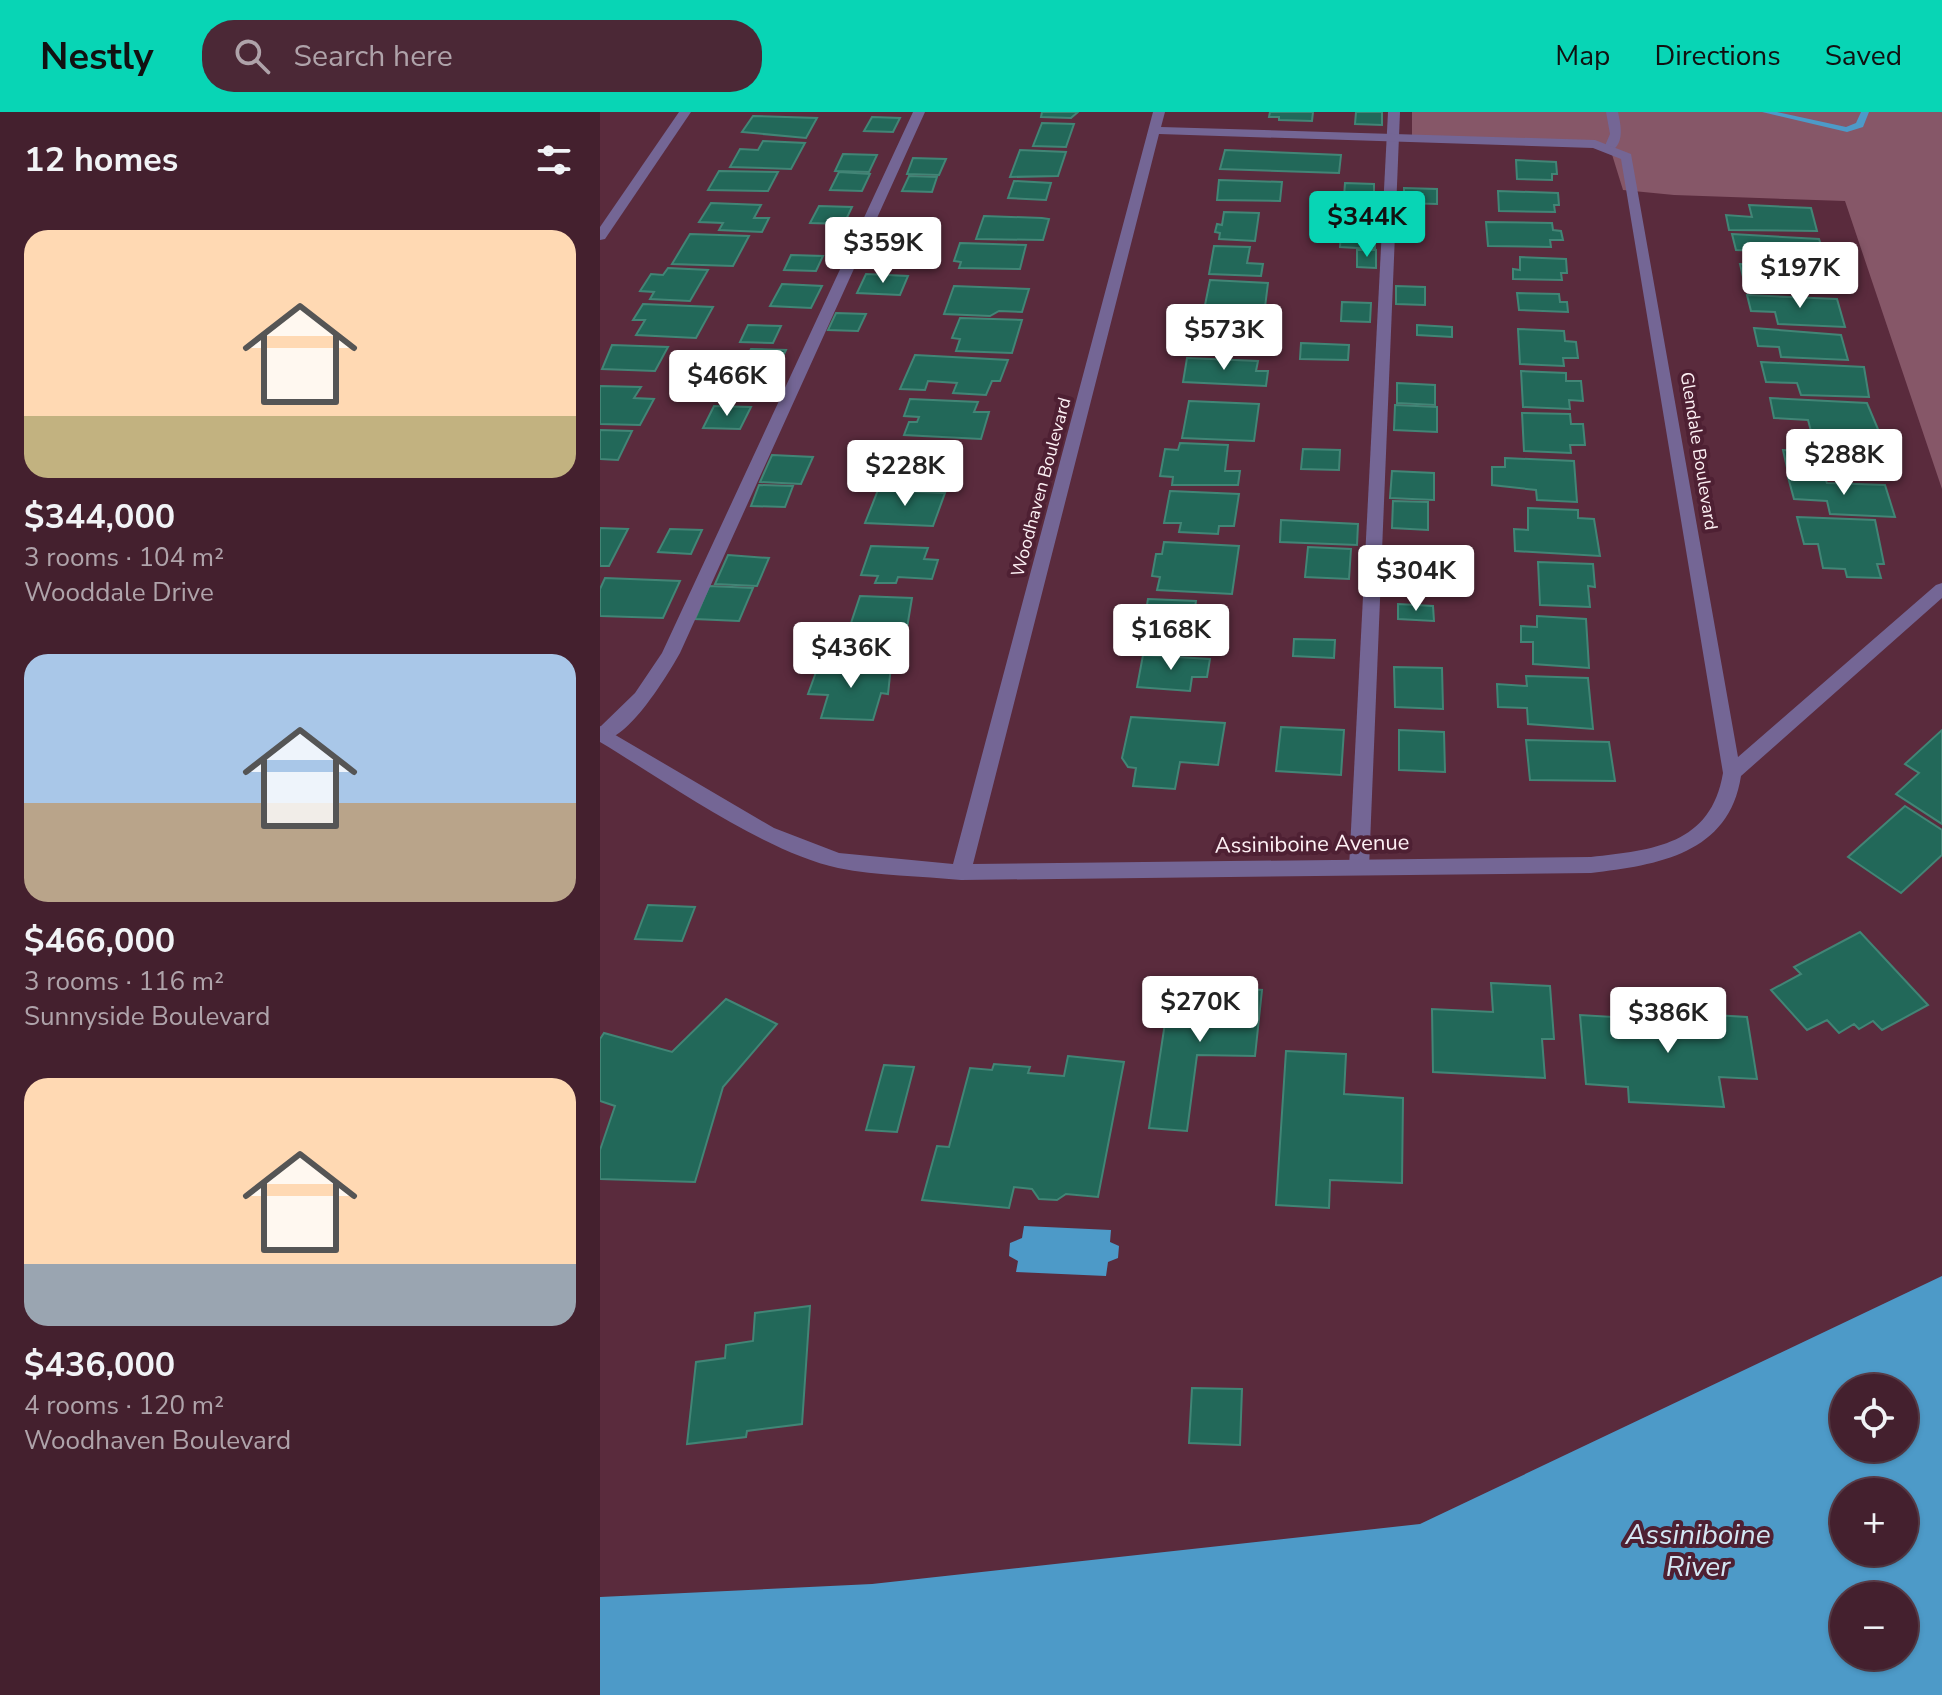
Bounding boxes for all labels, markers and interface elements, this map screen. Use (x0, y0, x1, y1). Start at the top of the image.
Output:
search box (202, 20, 762, 92)
text: Nestly (40, 31, 154, 82)
icon: search (230, 34, 274, 78)
text: Search here (294, 36, 453, 77)
text: Map (1555, 37, 1610, 75)
text: Directions (1654, 37, 1781, 75)
text: Saved (1825, 37, 1902, 75)
text: 12 homes (24, 137, 178, 183)
icon: filters (532, 138, 576, 182)
pin: $344K (1311, 191, 1423, 259)
text: $344K (1327, 199, 1407, 234)
pin: $359K (827, 217, 939, 285)
text: $359K (843, 225, 923, 260)
pin: $197K (1744, 242, 1856, 310)
text: $197K (1760, 250, 1840, 285)
icon: home (228, 282, 372, 426)
pin: $573K (1168, 304, 1280, 372)
text: $573K (1184, 312, 1264, 347)
pin: $466K (671, 350, 783, 418)
text: $466K (687, 358, 767, 393)
street label: Glendale Boulevard (1675, 370, 1723, 532)
street label: Woodhaven Boulevard (1005, 395, 1077, 579)
pin: $288K (1788, 429, 1900, 497)
text: $288K (1804, 437, 1884, 472)
pin: $228K (849, 440, 961, 508)
text: $228K (865, 448, 945, 483)
text: $344,000 (24, 494, 175, 540)
text: 3 rooms · 104 m² (24, 540, 224, 575)
pin: $304K (1360, 545, 1472, 613)
text: $304K (1376, 553, 1456, 588)
text: Wooddale Drive (24, 575, 214, 610)
pin: $168K (1115, 604, 1227, 672)
text: $168K (1131, 612, 1211, 647)
pin: $436K (795, 622, 907, 690)
text: $436K (811, 630, 891, 665)
icon: home (228, 706, 372, 850)
street label: Assiniboine Avenue (1214, 827, 1410, 861)
text: $466,000 (24, 918, 175, 964)
text: 3 rooms · 116 m² (24, 964, 224, 999)
pin: $270K (1144, 976, 1256, 1044)
text: $270K (1160, 984, 1240, 1019)
pin: $386K (1612, 987, 1724, 1055)
text: $386K (1628, 995, 1708, 1030)
text: Sunnyside Boulevard (24, 999, 270, 1034)
icon: home (228, 1130, 372, 1274)
text: $436,000 (24, 1342, 175, 1388)
map controls (1830, 1374, 1918, 1670)
button: locate (1830, 1374, 1918, 1462)
text: 4 rooms · 120 m² (24, 1388, 224, 1423)
text: Woodhaven Boulevard (24, 1423, 291, 1458)
button: + (1830, 1478, 1918, 1566)
water label: Assiniboine River (1624, 1516, 1771, 1586)
button: − (1830, 1582, 1918, 1670)

